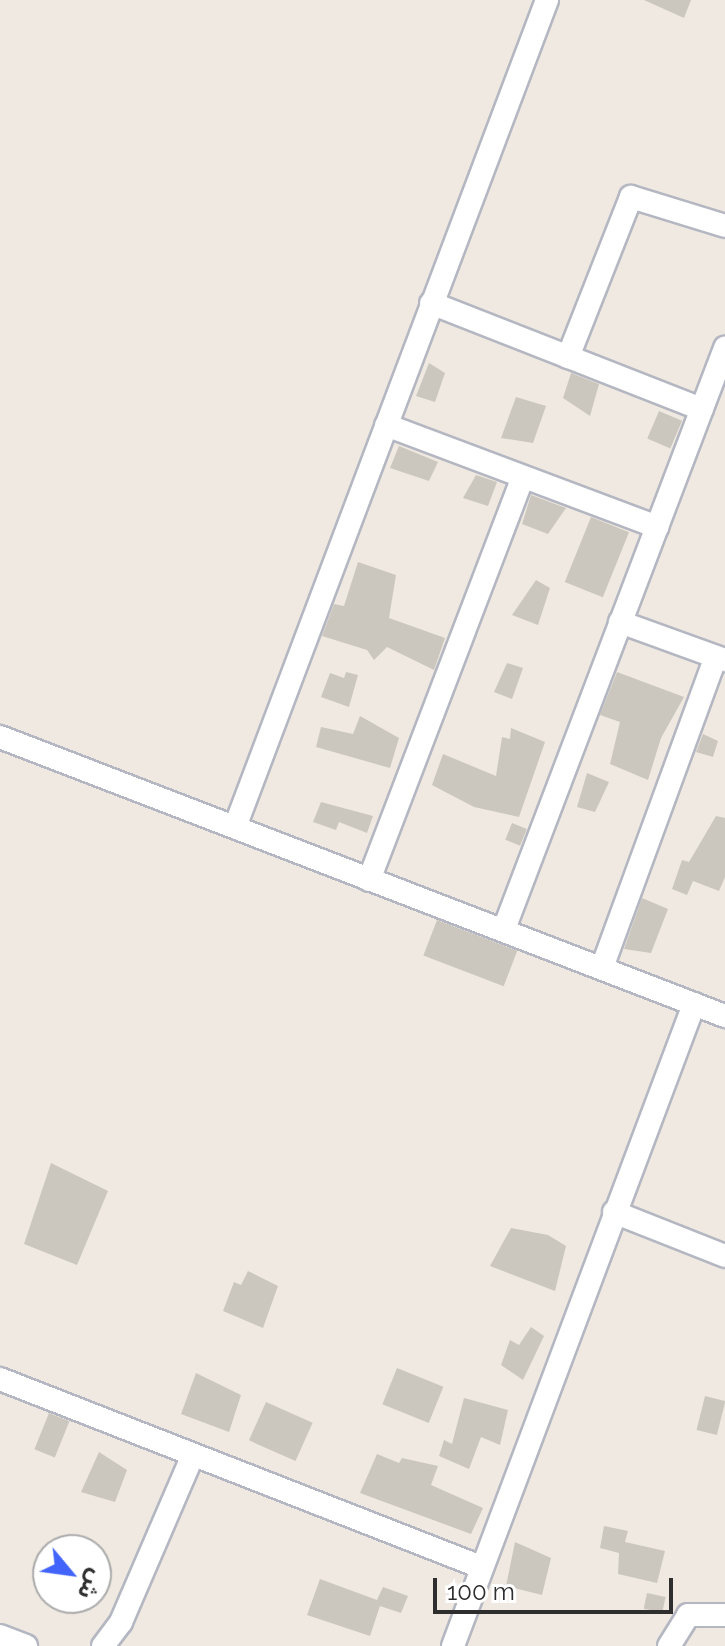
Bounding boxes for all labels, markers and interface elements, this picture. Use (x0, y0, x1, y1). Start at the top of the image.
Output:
north arrow (32, 1534, 112, 1614)
scale bar (437, 1562, 677, 1612)
text: ش (73, 1565, 110, 1604)
text: 100 m (447, 1577, 515, 1606)

